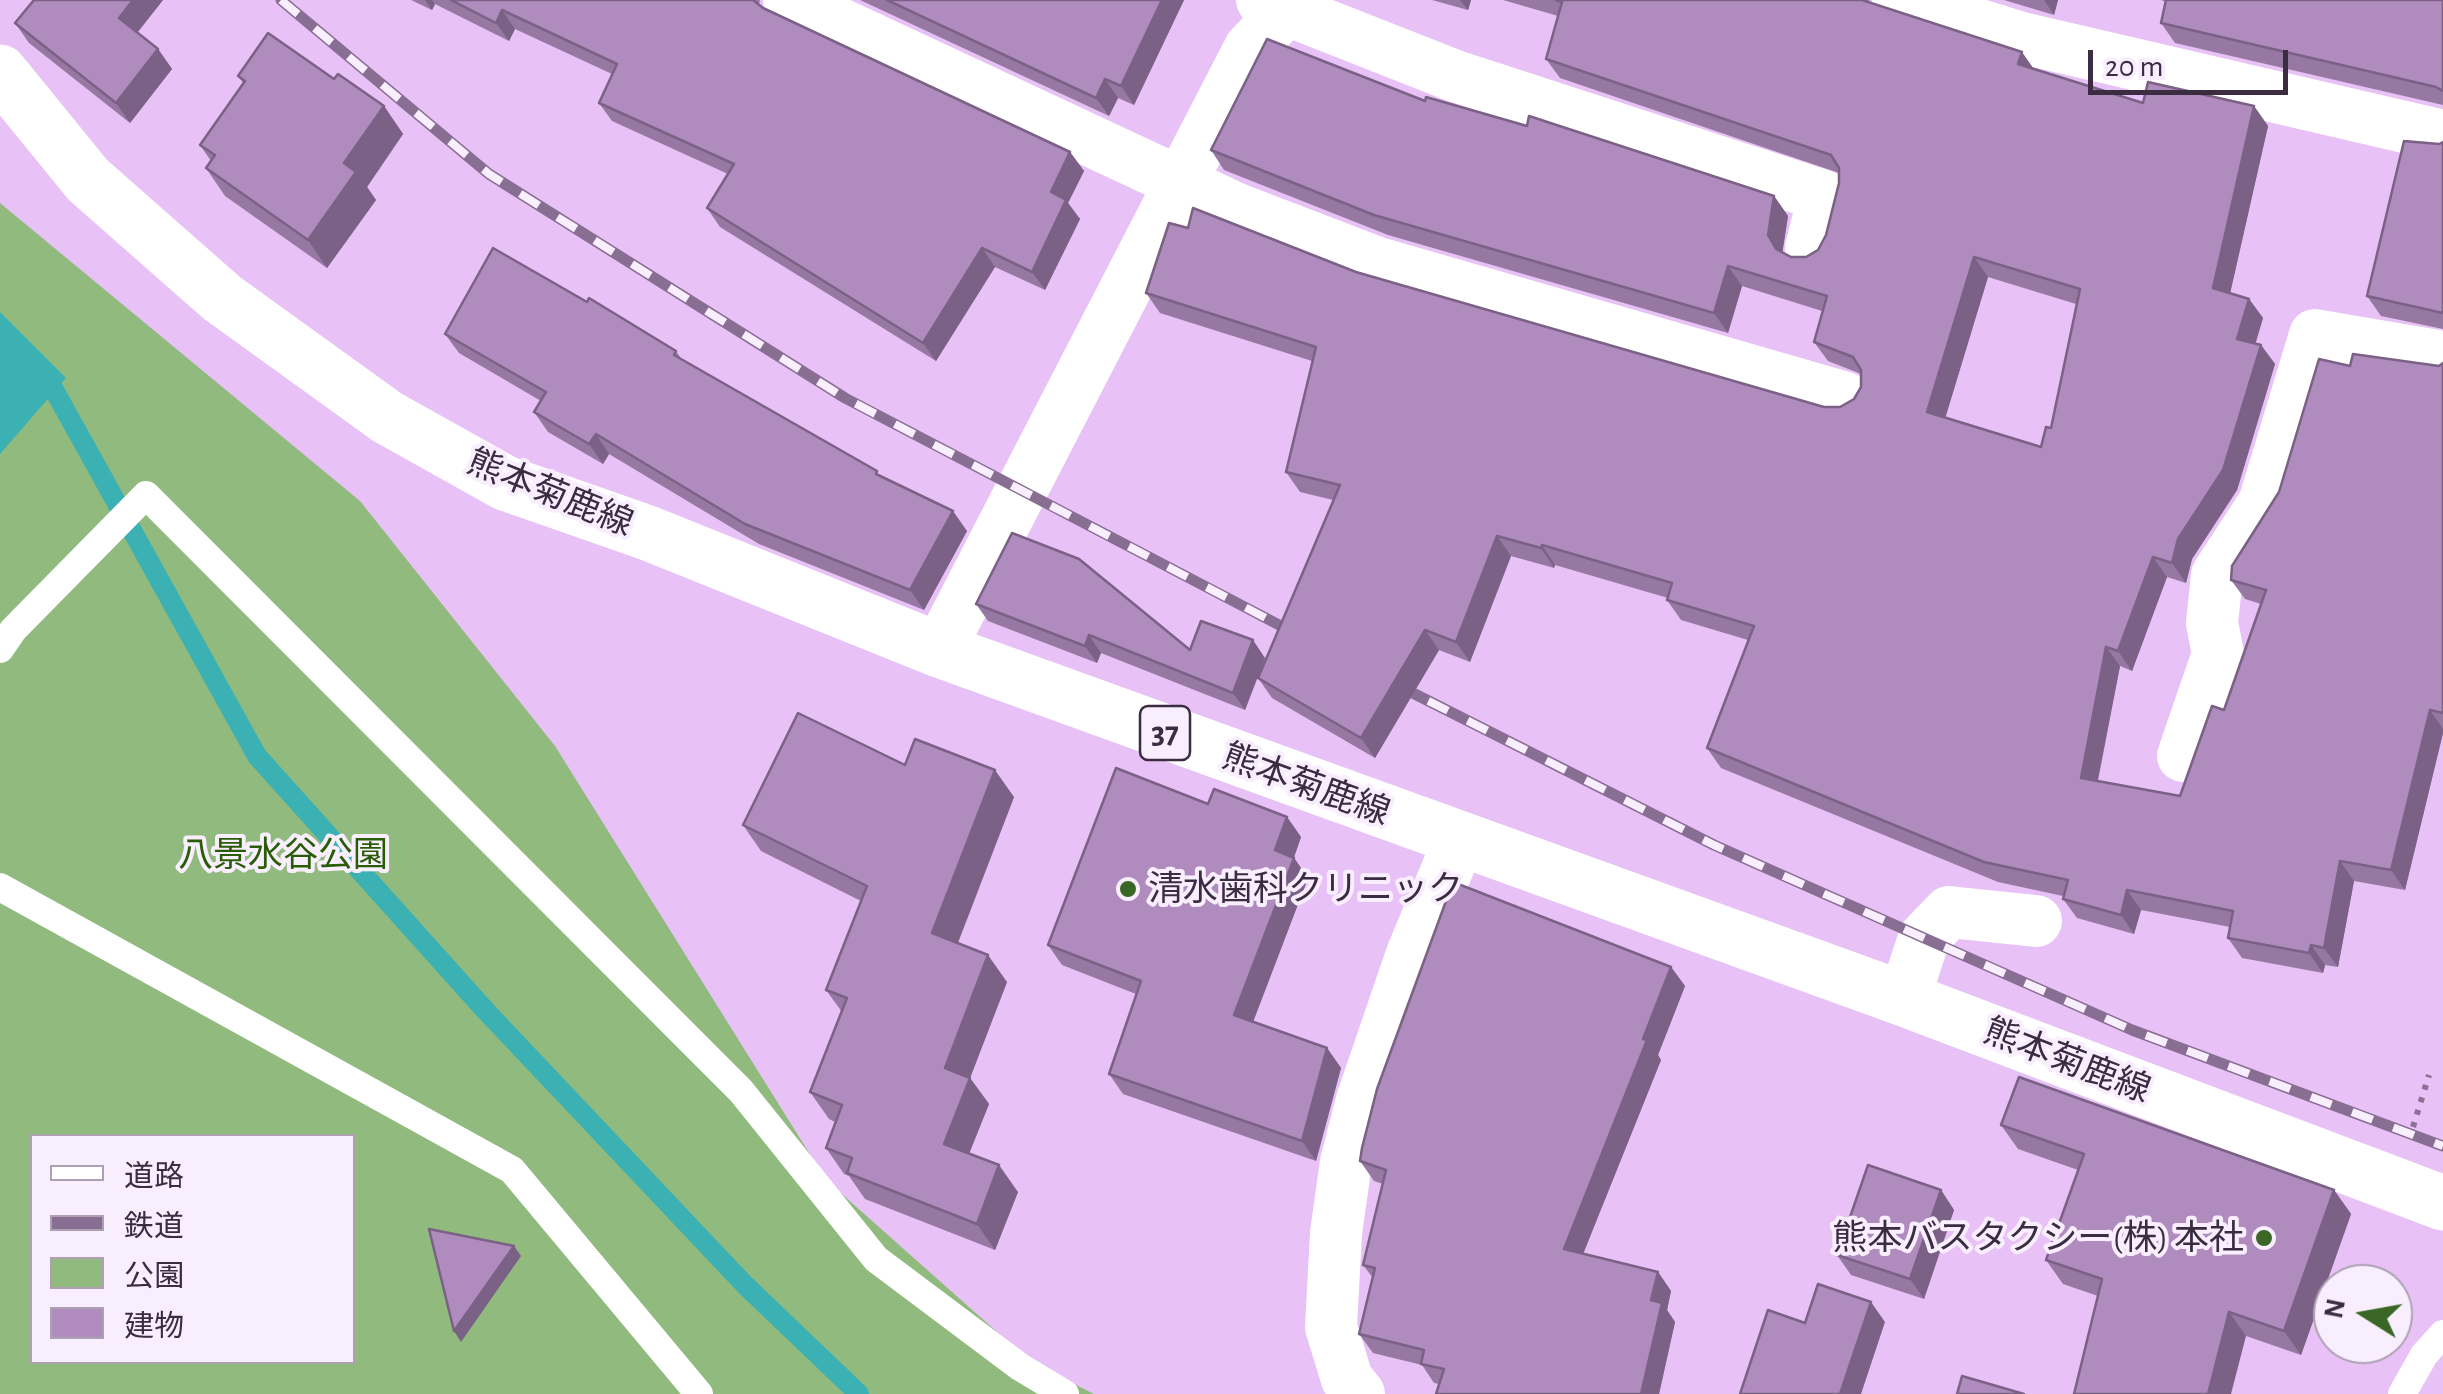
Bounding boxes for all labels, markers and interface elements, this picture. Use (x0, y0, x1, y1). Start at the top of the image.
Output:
scale bar (2093, 30, 2293, 92)
text: 20 m (2105, 52, 2163, 82)
street label: 熊本菊鹿線 (461, 441, 639, 545)
road number: 37 (1140, 706, 1190, 760)
street label: 熊本菊鹿線 (1217, 735, 1395, 835)
park label: 八景水谷公園 (178, 834, 388, 876)
place label: 清水歯科クリニック (1148, 868, 1463, 910)
marker: 清水歯科クリニック (1117, 878, 1139, 900)
street label: 熊本菊鹿線 (1978, 1010, 2156, 1112)
legend (30, 1134, 355, 1364)
text: 道路 (124, 1162, 184, 1192)
text: 鉄道 (124, 1212, 184, 1242)
place label: 熊本バスタクシー(株) 本社 (1832, 1217, 2244, 1259)
marker: 熊本バスタクシー(株) 本社 (2253, 1227, 2275, 1249)
text: 公園 (124, 1262, 184, 1292)
north arrow (2313, 1264, 2413, 1364)
text: N (2320, 1296, 2351, 1321)
text: 建物 (124, 1312, 184, 1342)

